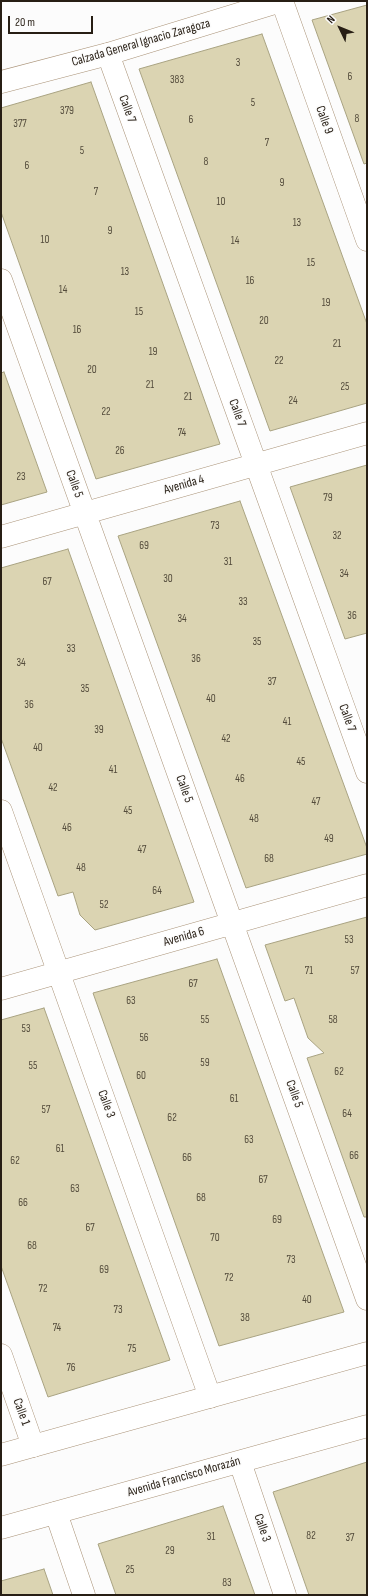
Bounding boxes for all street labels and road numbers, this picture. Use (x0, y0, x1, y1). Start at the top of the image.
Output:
street label: Calzada General Ignacio Zaragoza (70, 16, 212, 70)
street label: Calle 7 (115, 93, 139, 125)
street label: Calle 9 (312, 104, 336, 136)
street label: Calle 7 (225, 397, 249, 429)
street label: Calle 5 (62, 468, 86, 500)
street label: Avenida 4 (162, 472, 206, 498)
street label: Calle 7 (335, 702, 359, 734)
street label: Calle 5 (172, 773, 196, 805)
street label: Avenida 6 (162, 924, 206, 950)
street label: Calle 5 (282, 1078, 306, 1110)
street label: Calle 3 (94, 1088, 118, 1120)
street label: Calle 1 (9, 1396, 33, 1428)
street label: Avenida Francisco Morazán (126, 1453, 242, 1501)
street label: Calle 3 (250, 1512, 274, 1544)

